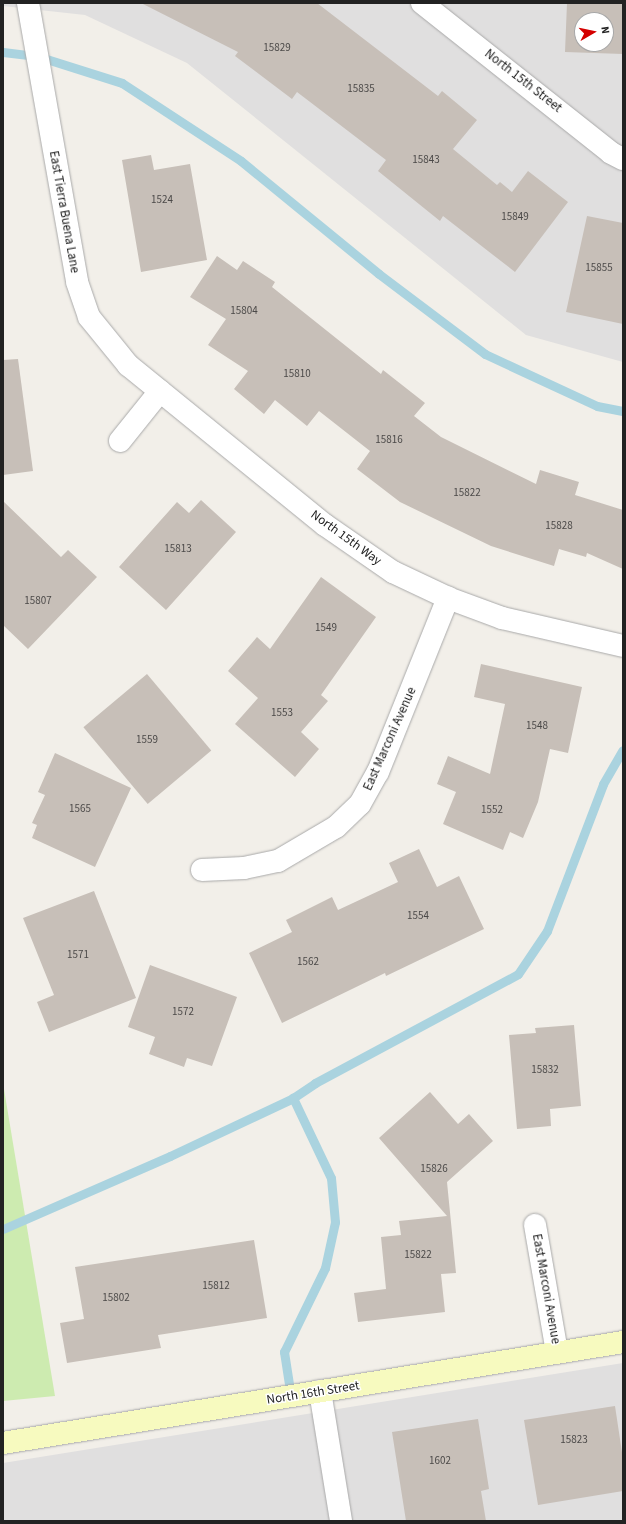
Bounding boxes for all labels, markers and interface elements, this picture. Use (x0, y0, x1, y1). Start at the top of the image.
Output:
north arrow (574, 12, 614, 52)
text: N (597, 25, 613, 35)
house number: 15829 (263, 41, 291, 55)
street label: North 15th Street (481, 46, 565, 116)
house number: 15835 (347, 82, 375, 96)
street label: East Tierra Buena Lane (46, 150, 82, 274)
house number: 15843 (412, 153, 440, 167)
house number: 1524 (151, 193, 173, 207)
house number: 15849 (501, 210, 529, 224)
house number: 15855 (585, 261, 613, 275)
house number: 15804 (230, 304, 258, 318)
house number: 15810 (283, 367, 311, 381)
house number: 15816 (375, 433, 403, 447)
house number: 15822 (453, 486, 481, 500)
street label: North 15th Way (308, 507, 384, 569)
house number: 15828 (545, 519, 573, 533)
house number: 15813 (164, 542, 192, 556)
house number: 15807 (24, 594, 52, 608)
house number: 1549 (315, 621, 337, 635)
street label: East Marconi Avenue (360, 685, 420, 793)
house number: 1553 (271, 706, 293, 720)
house number: 1548 (526, 719, 548, 733)
house number: 1559 (136, 733, 158, 747)
house number: 1565 (69, 802, 91, 816)
house number: 1552 (481, 803, 503, 817)
house number: 1554 (407, 909, 429, 923)
house number: 1571 (67, 948, 89, 962)
house number: 1562 (297, 955, 319, 969)
house number: 1572 (172, 1005, 194, 1019)
house number: 15832 (531, 1063, 559, 1077)
house number: 15826 (420, 1162, 448, 1176)
street label: East Marconi Avenue (529, 1233, 563, 1345)
house number: 15822 (404, 1248, 432, 1262)
house number: 15812 (202, 1279, 230, 1293)
house number: 15802 (102, 1291, 130, 1305)
street label: North 16th Street (266, 1378, 360, 1408)
house number: 15823 (560, 1433, 588, 1447)
house number: 1602 (429, 1454, 451, 1468)

